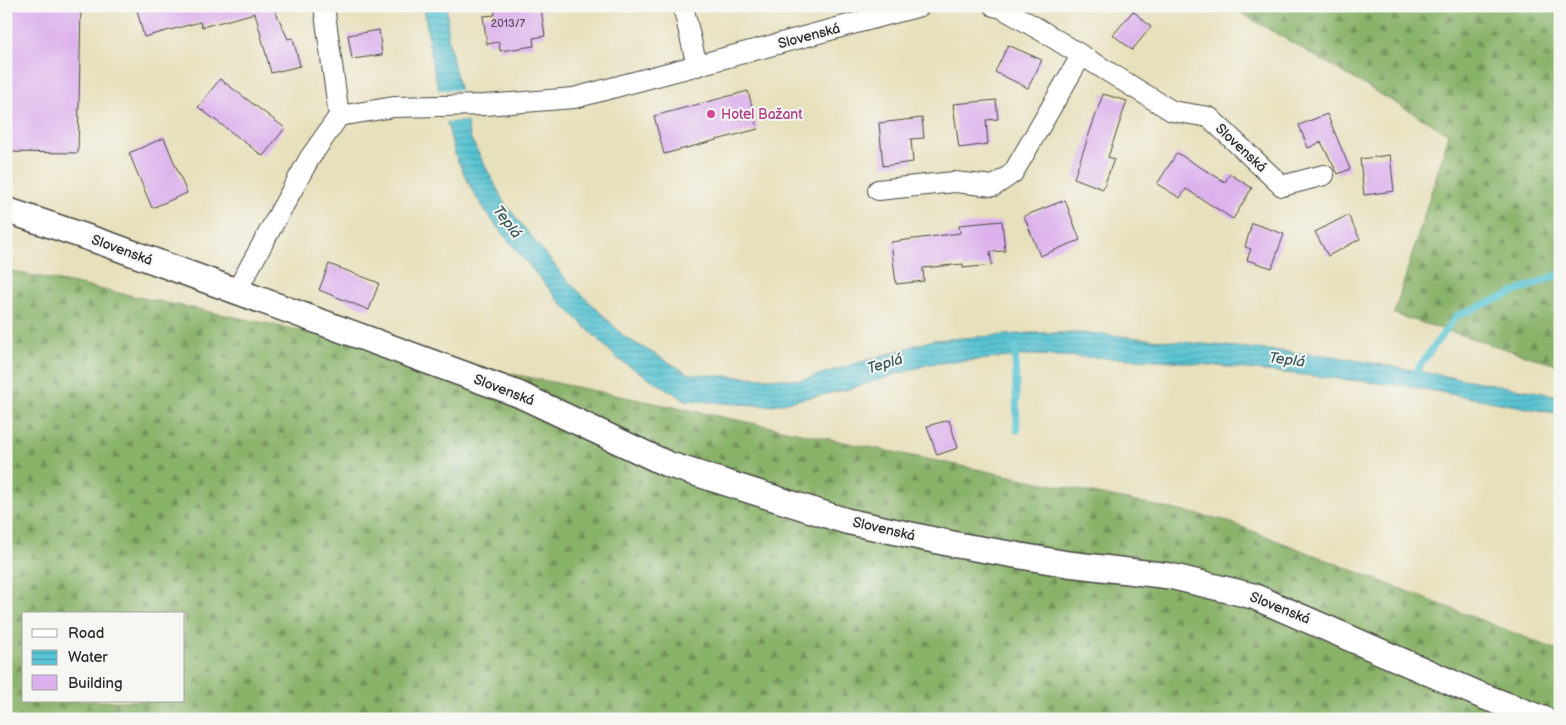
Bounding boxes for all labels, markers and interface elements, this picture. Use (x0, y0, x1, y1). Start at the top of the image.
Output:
house number: 2013/7 (491, 17, 526, 30)
street label: Slovenská (776, 20, 842, 52)
place label: Hotel Bažant (721, 106, 803, 123)
marker: Hotel Bažant (705, 108, 717, 120)
street label: Slovenská (1212, 120, 1270, 176)
water label: Teplá (488, 202, 526, 242)
street label: Slovenská (89, 231, 155, 269)
water label: Teplá (1268, 348, 1306, 372)
water label: Teplá (865, 350, 905, 378)
street label: Slovenská (471, 371, 537, 409)
street label: Slovenská (851, 514, 917, 544)
street label: Slovenská (1247, 588, 1313, 628)
legend (22, 612, 185, 702)
text: Road (68, 624, 104, 643)
text: Water (68, 648, 108, 667)
text: Building (68, 674, 123, 693)

